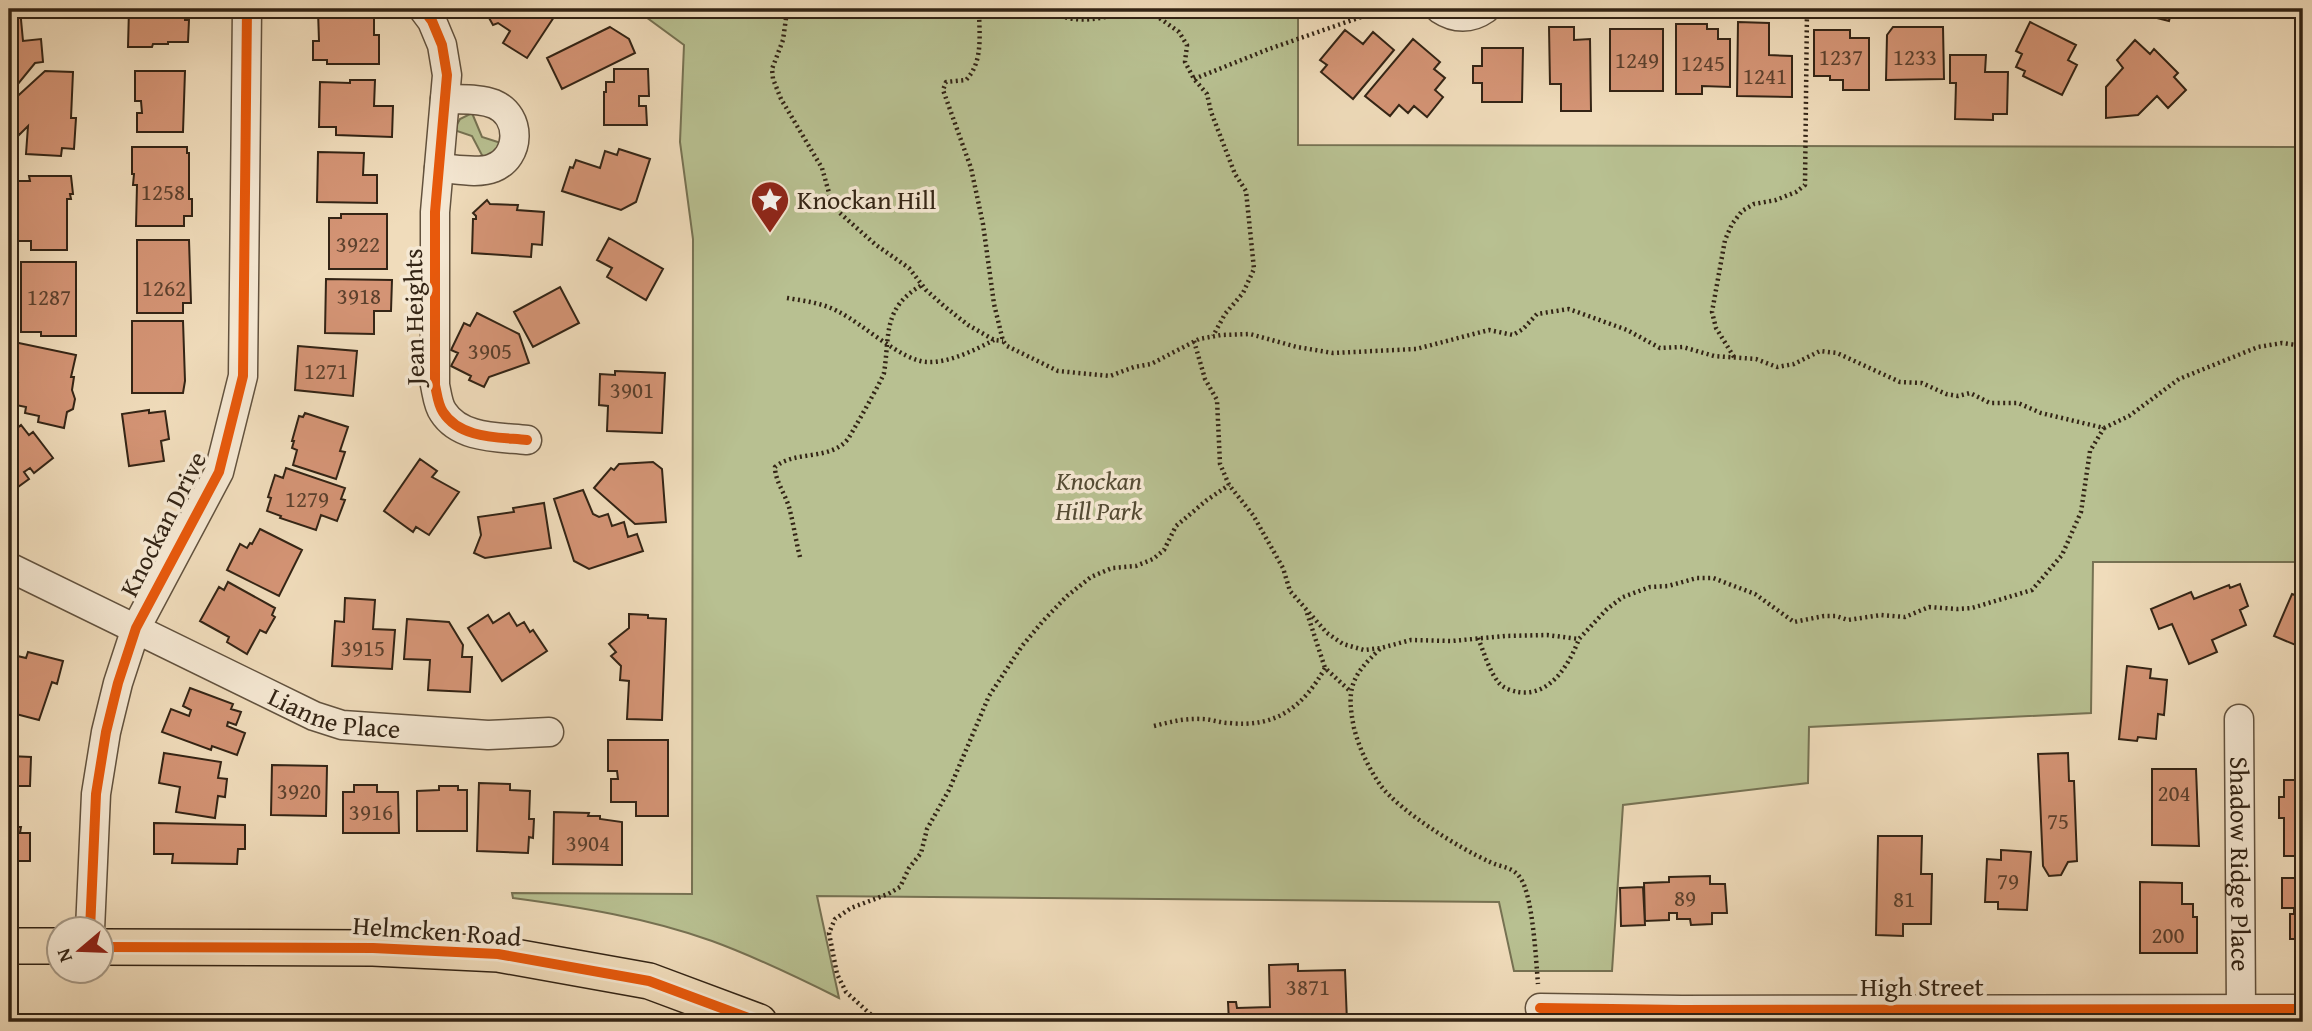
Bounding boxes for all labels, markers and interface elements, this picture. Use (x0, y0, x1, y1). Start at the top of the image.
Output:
house number: 1237 (1819, 40, 1863, 73)
house number: 1233 (1893, 40, 1937, 73)
house number: 1249 (1615, 43, 1659, 76)
house number: 1245 (1681, 46, 1725, 79)
house number: 1241 (1743, 59, 1787, 92)
house number: 1258 (141, 175, 185, 208)
place icon: Knockan Hill (749, 179, 791, 234)
place label: Knockan Hill (797, 180, 936, 219)
house number: 3922 (336, 227, 380, 260)
street label: Jean Heights (393, 248, 434, 389)
house number: 1262 (142, 271, 186, 304)
house number: 3918 (337, 279, 381, 312)
house number: 1287 (27, 280, 71, 313)
house number: 3905 (468, 334, 512, 367)
house number: 1271 (304, 354, 348, 387)
house number: 3901 (610, 373, 654, 406)
street label: Knockan Drive (109, 444, 216, 603)
park label: Knockan Hill Park (1055, 461, 1143, 530)
house number: 1279 (285, 482, 329, 515)
house number: 3915 (341, 631, 385, 664)
street label: Lianne Place (262, 677, 402, 748)
street label: Shadow Ridge Place (2220, 756, 2261, 972)
house number: 3920 (277, 774, 321, 807)
house number: 204 (2157, 776, 2191, 809)
house number: 3916 (349, 795, 393, 828)
house number: 75 (2047, 804, 2069, 837)
house number: 3904 (566, 826, 610, 859)
house number: 79 (1997, 864, 2019, 897)
house number: 89 (1674, 881, 1696, 914)
house number: 81 (1893, 882, 1915, 915)
street label: Helmcken Road (352, 905, 523, 956)
north arrow (46, 916, 116, 986)
house number: 200 (2151, 918, 2185, 951)
text: N (49, 945, 79, 966)
street label: High Street (1860, 967, 1984, 1006)
house number: 3871 (1286, 970, 1330, 1003)

